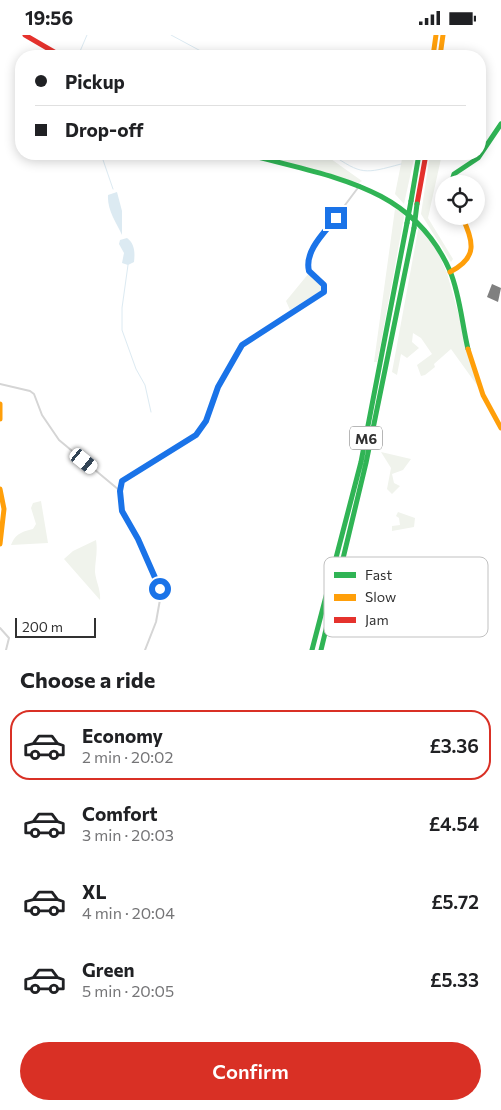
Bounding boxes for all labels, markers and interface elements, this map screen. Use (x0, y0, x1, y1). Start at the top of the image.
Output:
text: 19:56 (25, 6, 73, 29)
text: Pickup (65, 70, 125, 93)
text: Drop-off (65, 118, 144, 141)
map controls (435, 175, 485, 225)
button: locate (435, 175, 485, 225)
route end (325, 207, 347, 229)
road number: M6 (350, 427, 382, 449)
car (67, 446, 100, 476)
legend (324, 557, 488, 637)
text: Fast (365, 566, 392, 583)
route start (149, 578, 171, 600)
text: Slow (365, 588, 396, 605)
text: Jam (365, 611, 389, 628)
scale bar (15, 615, 96, 638)
text: 200 m (22, 618, 63, 635)
text: Choose a ride (20, 666, 155, 693)
icon: car (22, 723, 67, 768)
text: Economy (82, 724, 163, 747)
text: £3.36 (429, 734, 479, 757)
text: 2 min · 20:02 (82, 747, 173, 766)
icon: car (22, 801, 67, 846)
text: Comfort (82, 802, 158, 825)
text: £4.54 (429, 812, 479, 835)
text: 3 min · 20:03 (82, 825, 174, 844)
icon: car (22, 879, 67, 924)
text: XL (82, 880, 107, 903)
text: £5.72 (431, 890, 479, 913)
text: 4 min · 20:04 (82, 903, 175, 922)
icon: car (22, 957, 67, 1002)
text: Green (82, 958, 134, 981)
text: £5.33 (430, 968, 479, 991)
text: 5 min · 20:05 (82, 981, 174, 1000)
button: Confirm (20, 1042, 481, 1100)

